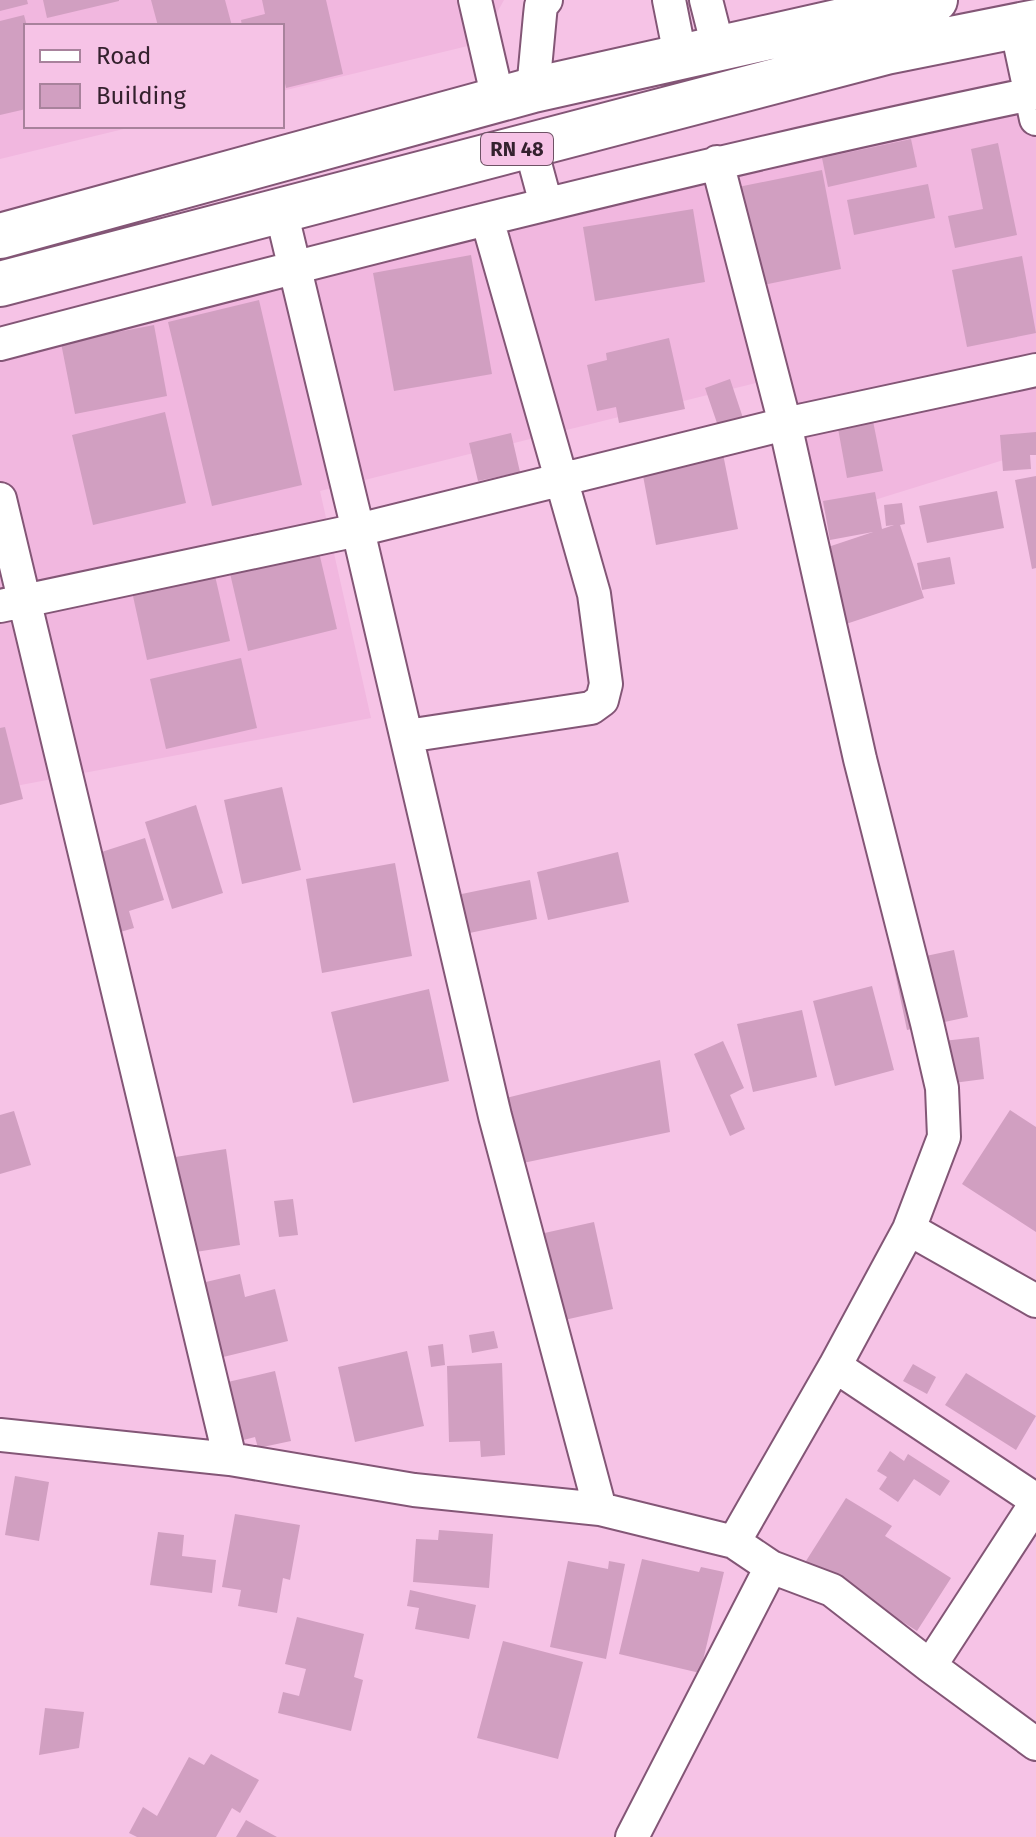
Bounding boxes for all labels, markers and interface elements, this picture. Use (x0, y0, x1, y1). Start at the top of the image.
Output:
legend (24, 24, 284, 128)
text: Road (96, 42, 151, 70)
text: Building (96, 82, 186, 110)
road number: RN 48 (481, 133, 553, 165)

